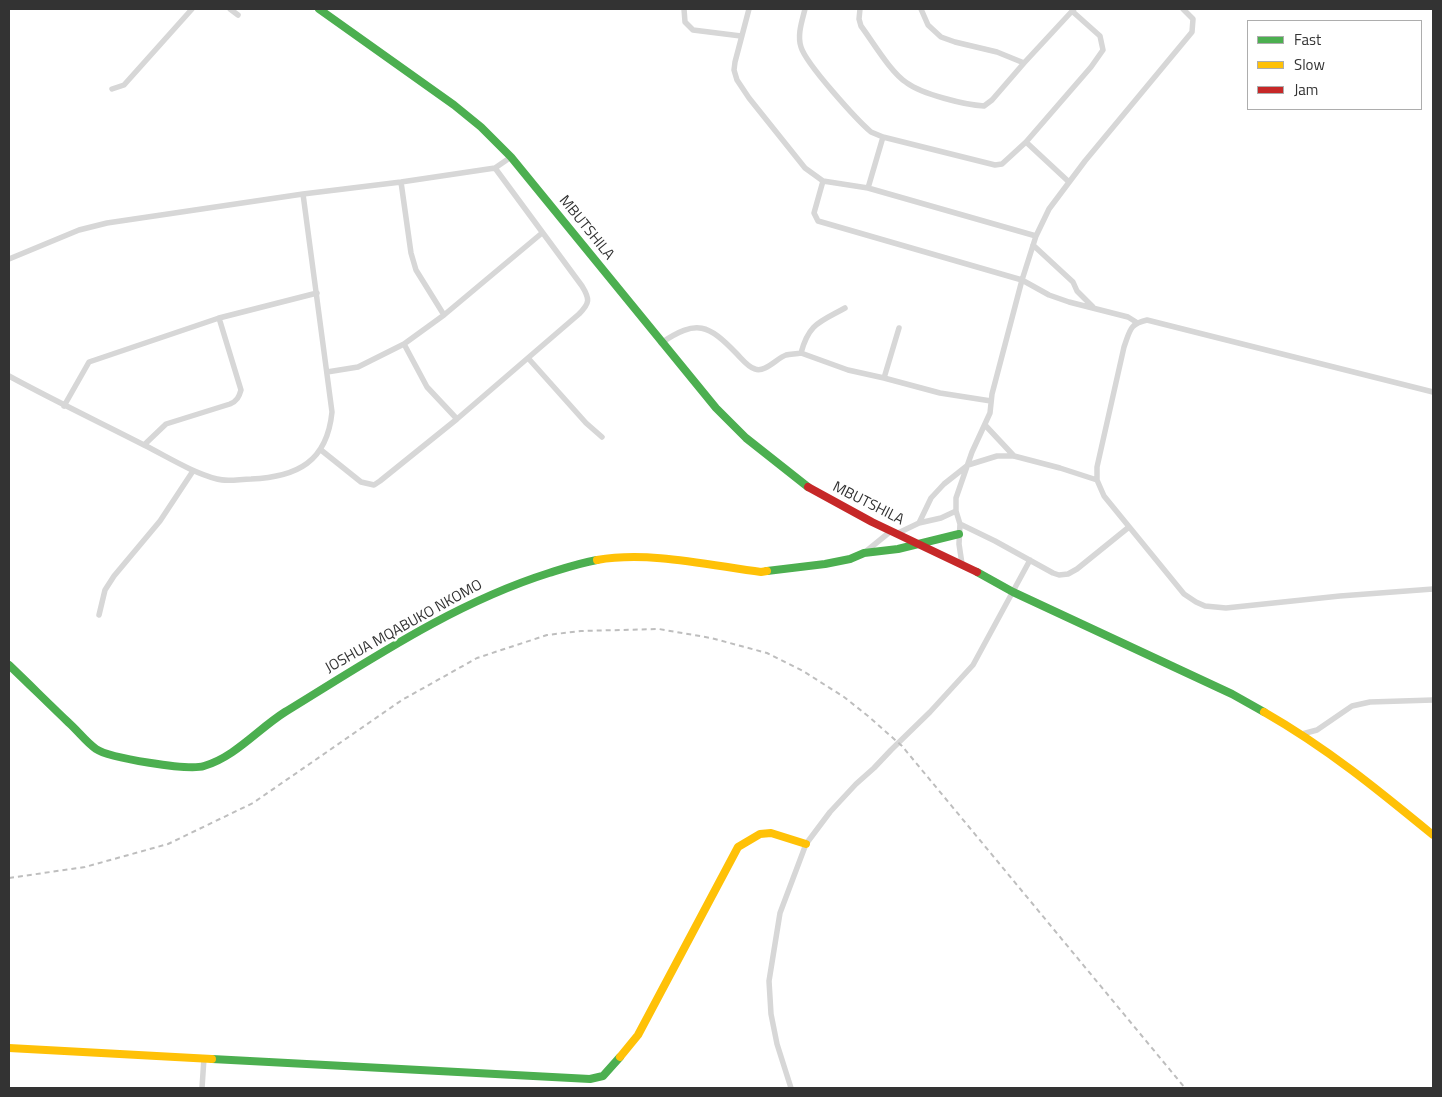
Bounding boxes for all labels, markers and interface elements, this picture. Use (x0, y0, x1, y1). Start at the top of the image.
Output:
legend (1247, 20, 1422, 110)
text: Fast (1294, 28, 1321, 51)
text: Slow (1294, 53, 1325, 76)
text: Jam (1294, 78, 1318, 101)
street label: MBUTSHILA (555, 192, 617, 264)
street label: MBUTSHILA (829, 478, 907, 530)
street label: JOSHUA MQABUKO NKOMO (322, 576, 486, 678)

